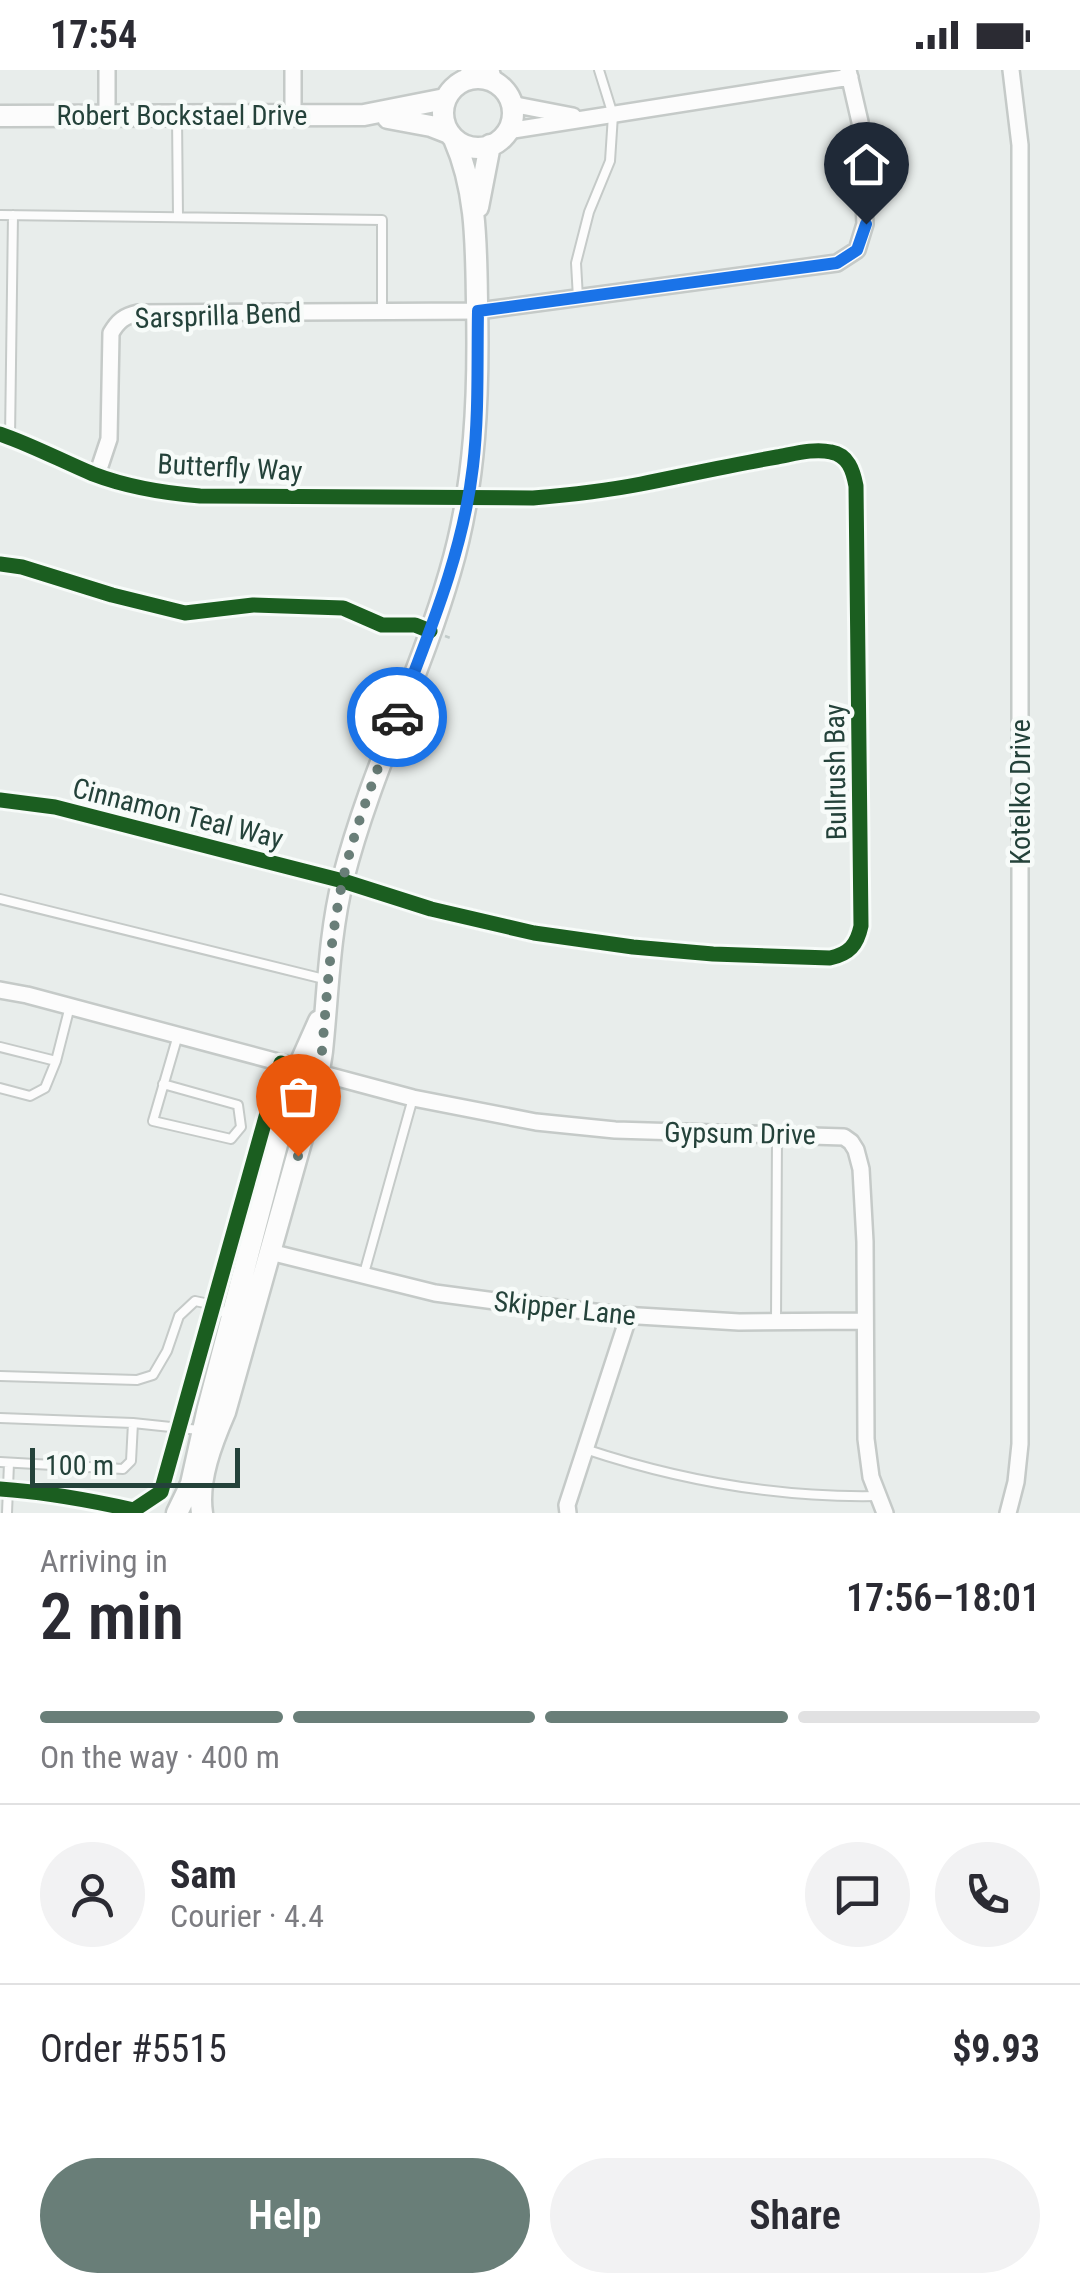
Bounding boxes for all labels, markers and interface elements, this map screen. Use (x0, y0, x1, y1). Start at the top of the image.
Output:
text: 17:54 (50, 13, 137, 57)
street label: Robert Bockstael Drive (57, 99, 307, 132)
pin (824, 122, 909, 225)
icon: home (839, 137, 894, 192)
street label: Sarsprilla Bend (134, 296, 302, 335)
street label: Butterfly Way (157, 447, 304, 488)
courier (347, 667, 447, 767)
icon: car (370, 690, 425, 745)
street label: Bullrush Bay (818, 703, 853, 841)
street label: Kotelko Drive (1004, 719, 1037, 865)
street label: Cinnamon Teal Way (69, 771, 287, 856)
pin (256, 1054, 341, 1157)
icon: bag (271, 1069, 326, 1124)
street label: Gypsum Drive (664, 1116, 816, 1151)
street label: Skipper Lane (492, 1285, 638, 1332)
scale bar (30, 1443, 240, 1488)
text: 100 m (45, 1449, 114, 1482)
text: Arriving in (40, 1542, 168, 1580)
text: 17:56–18:01 (846, 1576, 1040, 1620)
text: 2 min (40, 1579, 184, 1655)
text: On the way · 400 m (40, 1738, 280, 1776)
button: person (40, 1842, 145, 1947)
button: chat (805, 1842, 910, 1947)
button: phone (935, 1842, 1040, 1947)
text: Sam (170, 1853, 237, 1897)
text: Courier · 4.4 (170, 1897, 324, 1935)
text: Order #5515 (40, 2027, 227, 2071)
text: $9.93 (952, 2027, 1040, 2071)
button: Help (40, 2158, 530, 2273)
button: Share (550, 2158, 1040, 2273)

